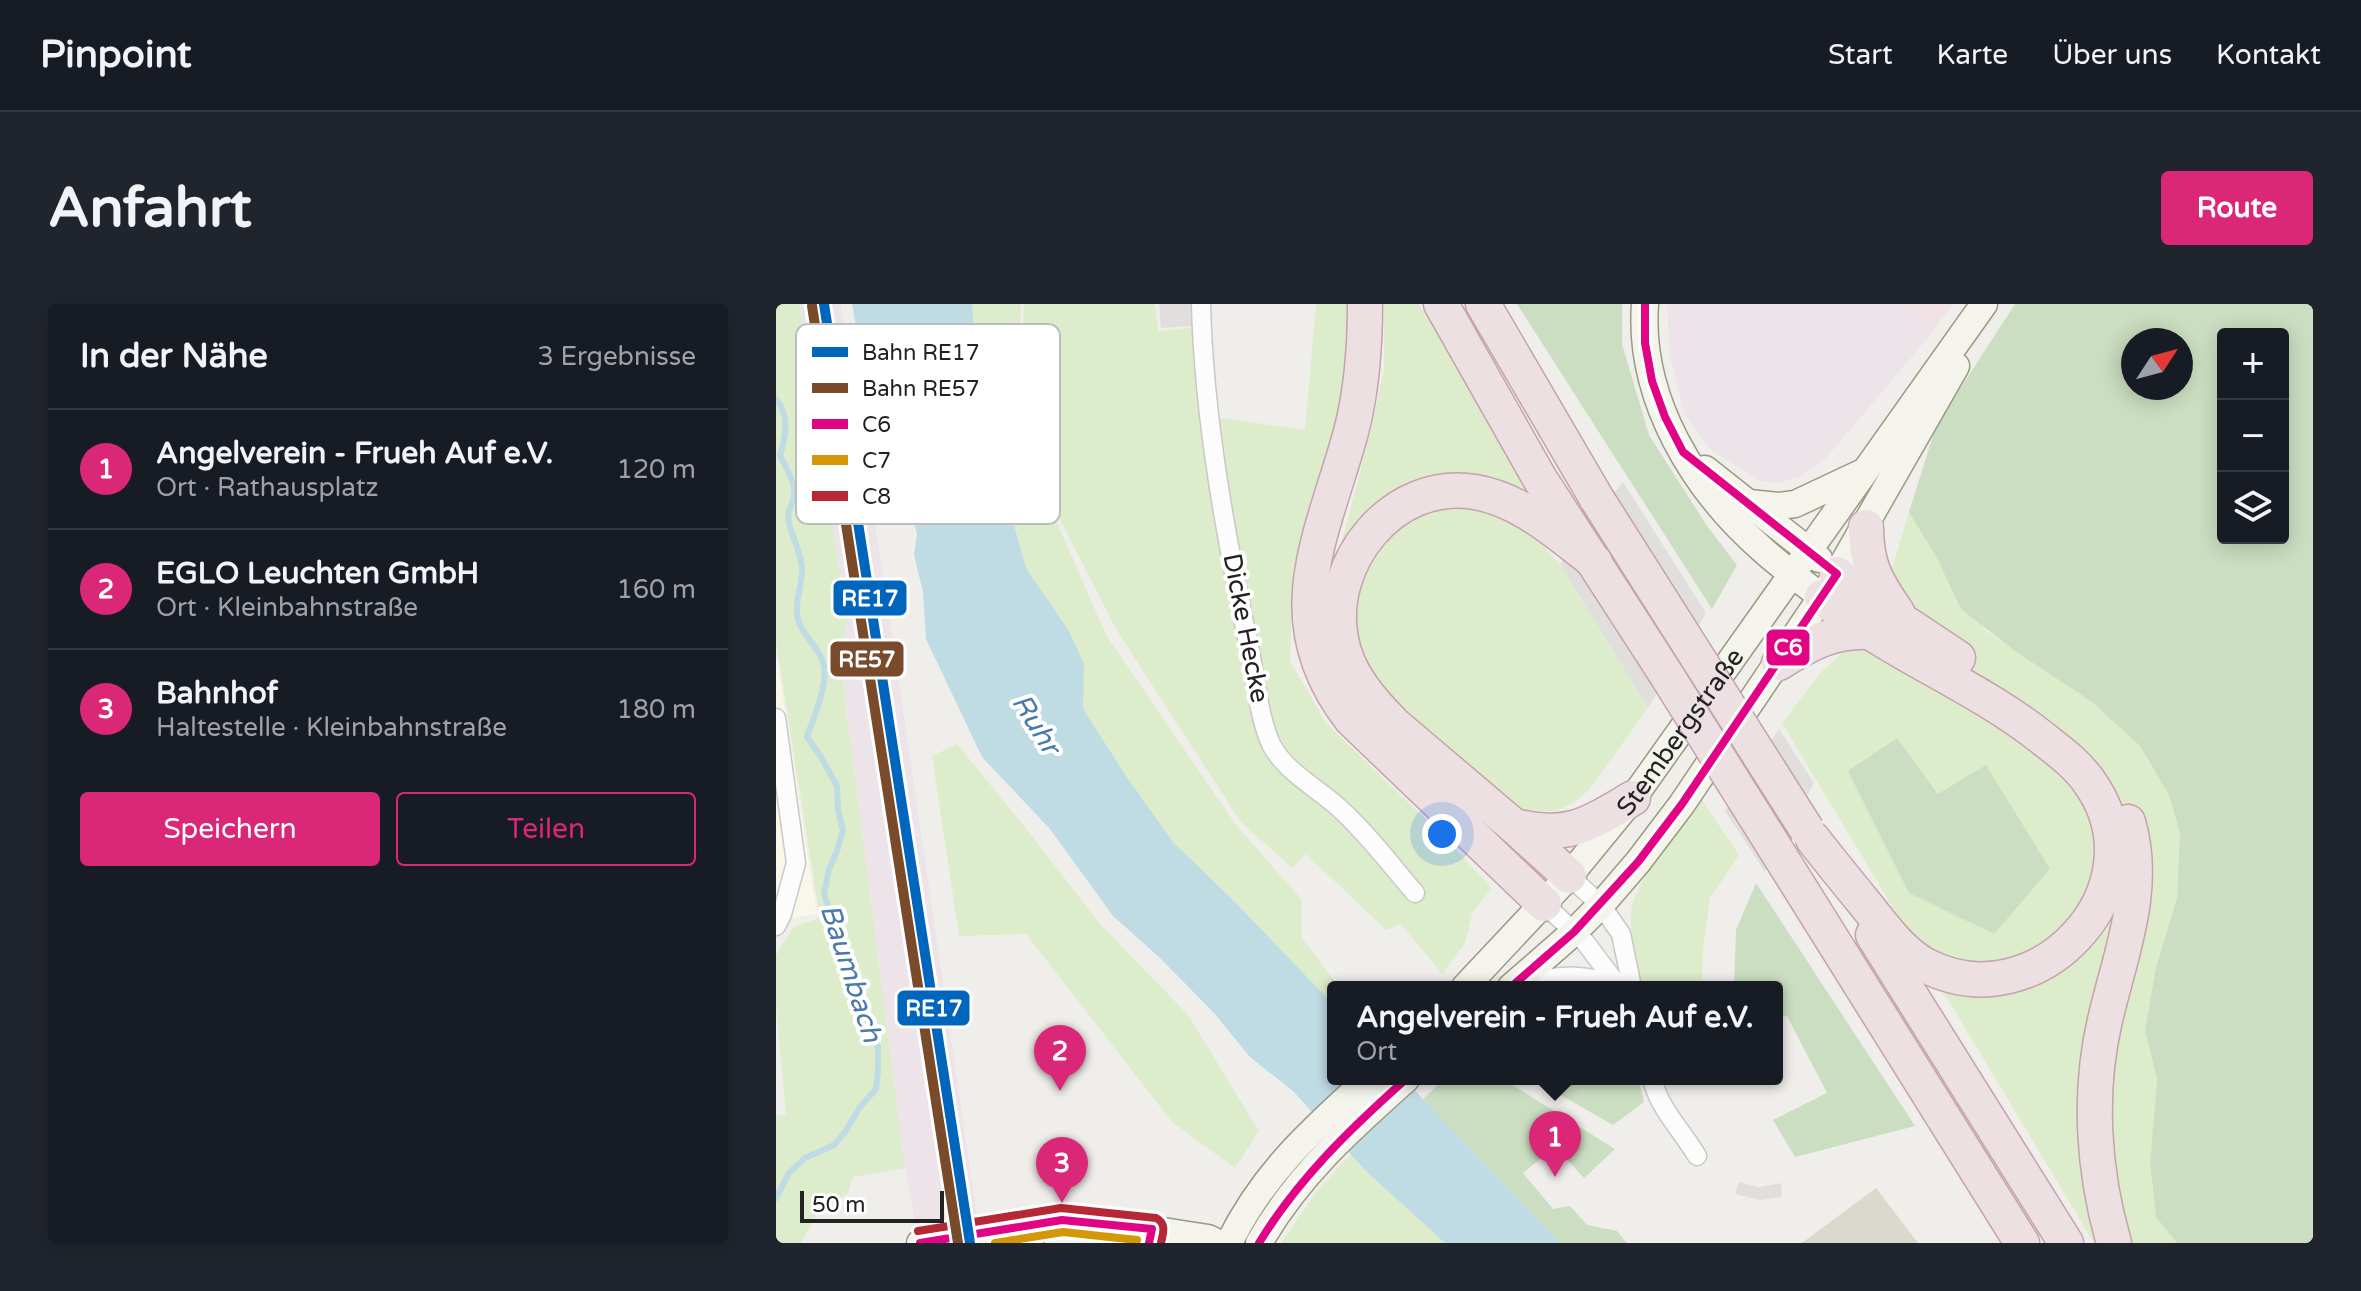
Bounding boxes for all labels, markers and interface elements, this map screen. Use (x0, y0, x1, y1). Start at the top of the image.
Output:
text: Pinpoint (40, 32, 192, 78)
text: Start (1828, 38, 1893, 72)
text: Karte (1937, 38, 2008, 72)
text: Über uns (2052, 38, 2172, 72)
text: Kontakt (2216, 38, 2321, 72)
button: Route (2161, 171, 2313, 245)
text: Anfahrt (48, 175, 252, 242)
legend (796, 324, 1060, 524)
north arrow (2121, 328, 2193, 400)
map controls (2217, 328, 2289, 544)
button: + (2217, 328, 2289, 400)
text: In der Nähe (80, 336, 268, 377)
text: Bahn RE17 (862, 340, 979, 366)
text: 3 Ergebnisse (537, 341, 696, 372)
text: Bahn RE57 (862, 376, 979, 402)
button: − (2217, 400, 2289, 472)
text: C6 (862, 412, 891, 438)
text: Angelverein - Frueh Auf e.V. (156, 435, 553, 472)
text: C7 (862, 448, 891, 474)
text: 1 (98, 454, 114, 485)
text: 120 m (616, 454, 696, 485)
text: Ort · Rathausplatz (156, 472, 379, 503)
button: layers (2217, 472, 2289, 544)
text: C8 (862, 484, 891, 510)
street label: Dicke Hecke (1216, 551, 1276, 705)
text: EGLO Leuchten GmbH (156, 555, 479, 592)
text: 2 (98, 574, 114, 605)
text: 160 m (616, 574, 696, 605)
line badge: RE17 (832, 579, 908, 617)
text: RE17 (841, 586, 899, 612)
text: Ort · Kleinbahnstraße (156, 592, 418, 623)
line badge: C6 (1765, 628, 1811, 667)
text: C6 (1773, 635, 1803, 661)
line badge: RE57 (829, 640, 905, 678)
street label: Stembergstraße (1609, 642, 1750, 822)
text: RE57 (838, 647, 896, 673)
text: Bahnhof (156, 675, 278, 712)
water label: Ruhr (1004, 688, 1069, 763)
text: 3 (98, 694, 114, 725)
text: 180 m (616, 694, 696, 725)
text: Haltestelle · Kleinbahnstraße (156, 712, 507, 743)
button: Speichern (80, 792, 380, 866)
button: Teilen (396, 792, 696, 866)
your location (1422, 814, 1462, 854)
water label: Baumbach (813, 900, 890, 1047)
popup (1327, 981, 1783, 1085)
line badge: RE17 (896, 989, 971, 1027)
text: RE17 (905, 996, 963, 1022)
text: Angelverein - Frueh Auf e.V. (1356, 999, 1754, 1036)
pin: 2 (1034, 1025, 1086, 1091)
text: Ort (1356, 1036, 1397, 1067)
pin: 1 (1529, 1111, 1581, 1177)
pin: 3 (1036, 1137, 1088, 1203)
scale bar (800, 1187, 944, 1223)
text: 50 m (812, 1192, 866, 1218)

